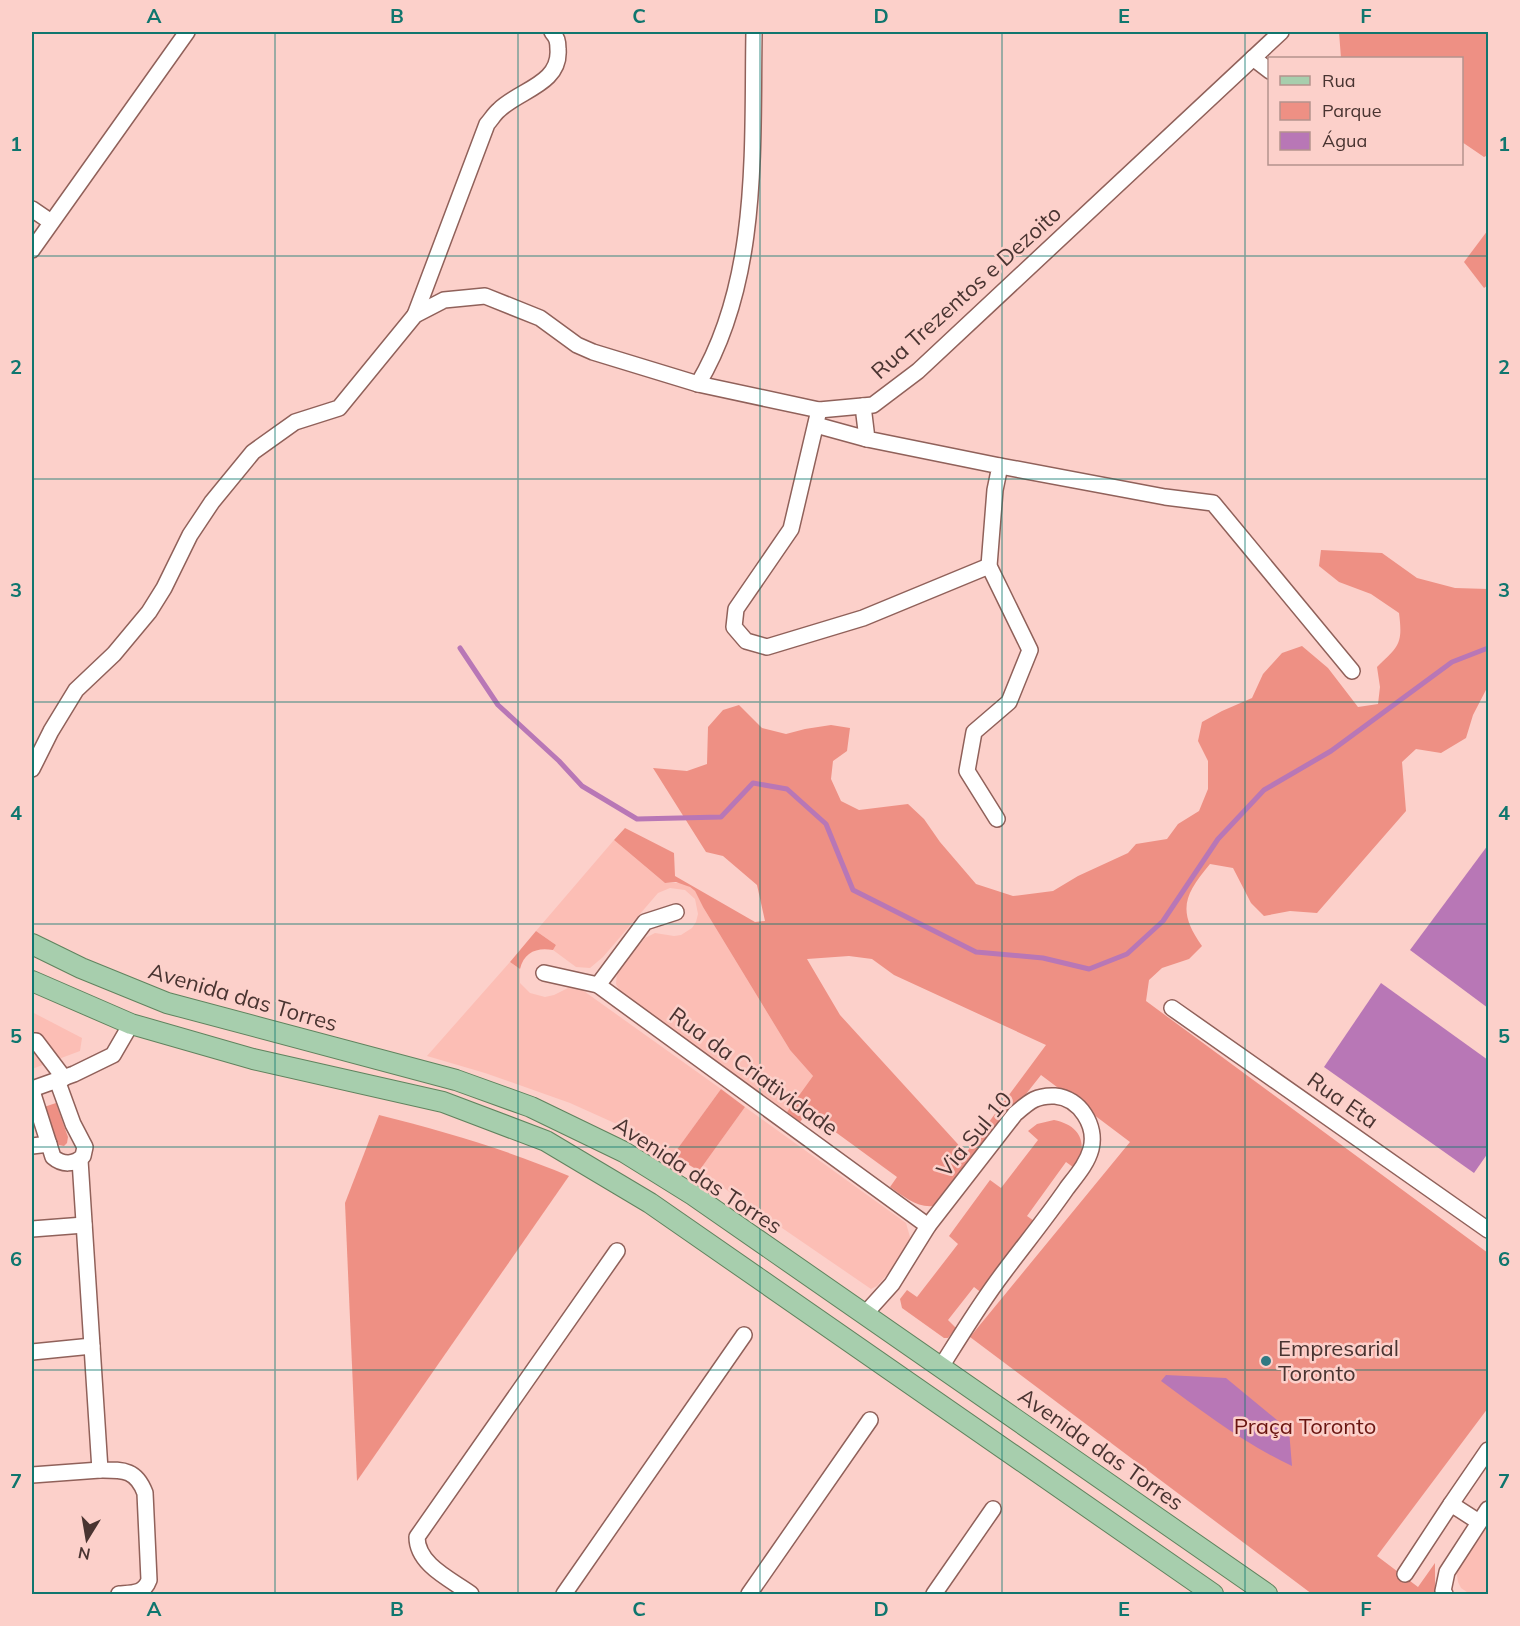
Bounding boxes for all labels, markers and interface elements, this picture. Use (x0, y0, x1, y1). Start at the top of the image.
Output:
text: A (147, 3, 162, 28)
text: B (390, 3, 404, 28)
text: C (632, 3, 646, 28)
text: D (873, 3, 889, 28)
text: E (1118, 3, 1130, 28)
text: F (1360, 3, 1372, 28)
legend (1268, 57, 1463, 165)
text: Rua (1322, 69, 1356, 92)
text: Parque (1322, 99, 1381, 122)
text: Água (1322, 129, 1367, 152)
text: 1 (10, 131, 22, 156)
text: 1 (1498, 131, 1510, 156)
street label: Rua Trezentos e Dezoito (865, 199, 1067, 385)
text: 2 (10, 354, 22, 379)
text: 2 (1498, 354, 1510, 379)
text: 3 (10, 577, 22, 602)
text: 3 (1498, 577, 1510, 602)
text: 4 (10, 800, 22, 825)
text: 4 (1498, 800, 1510, 825)
street label: Avenida das Torres (145, 957, 341, 1037)
street label: Rua da Criatividade (664, 1000, 844, 1142)
text: 5 (10, 1023, 22, 1048)
text: 5 (1498, 1023, 1510, 1048)
street label: Rua Eta (1302, 1065, 1384, 1135)
street label: Via Sul 10 (930, 1085, 1018, 1183)
street label: Avenida das Torres (608, 1110, 788, 1240)
text: 6 (10, 1246, 22, 1271)
text: 6 (1498, 1246, 1510, 1271)
place label: Empresarial Toronto (1278, 1334, 1399, 1387)
marker: Empresarial Toronto (1259, 1354, 1273, 1368)
street label: Avenida das Torres (1013, 1382, 1189, 1516)
park label: Praça Toronto (1234, 1412, 1376, 1440)
text: 7 (10, 1468, 22, 1493)
text: 7 (1498, 1468, 1510, 1493)
north arrow (57, 1509, 117, 1569)
text: N (76, 1543, 92, 1565)
text: A (147, 1596, 162, 1621)
text: B (390, 1596, 404, 1621)
text: C (632, 1596, 646, 1621)
text: D (873, 1596, 889, 1621)
text: E (1118, 1596, 1130, 1621)
text: F (1360, 1596, 1372, 1621)

